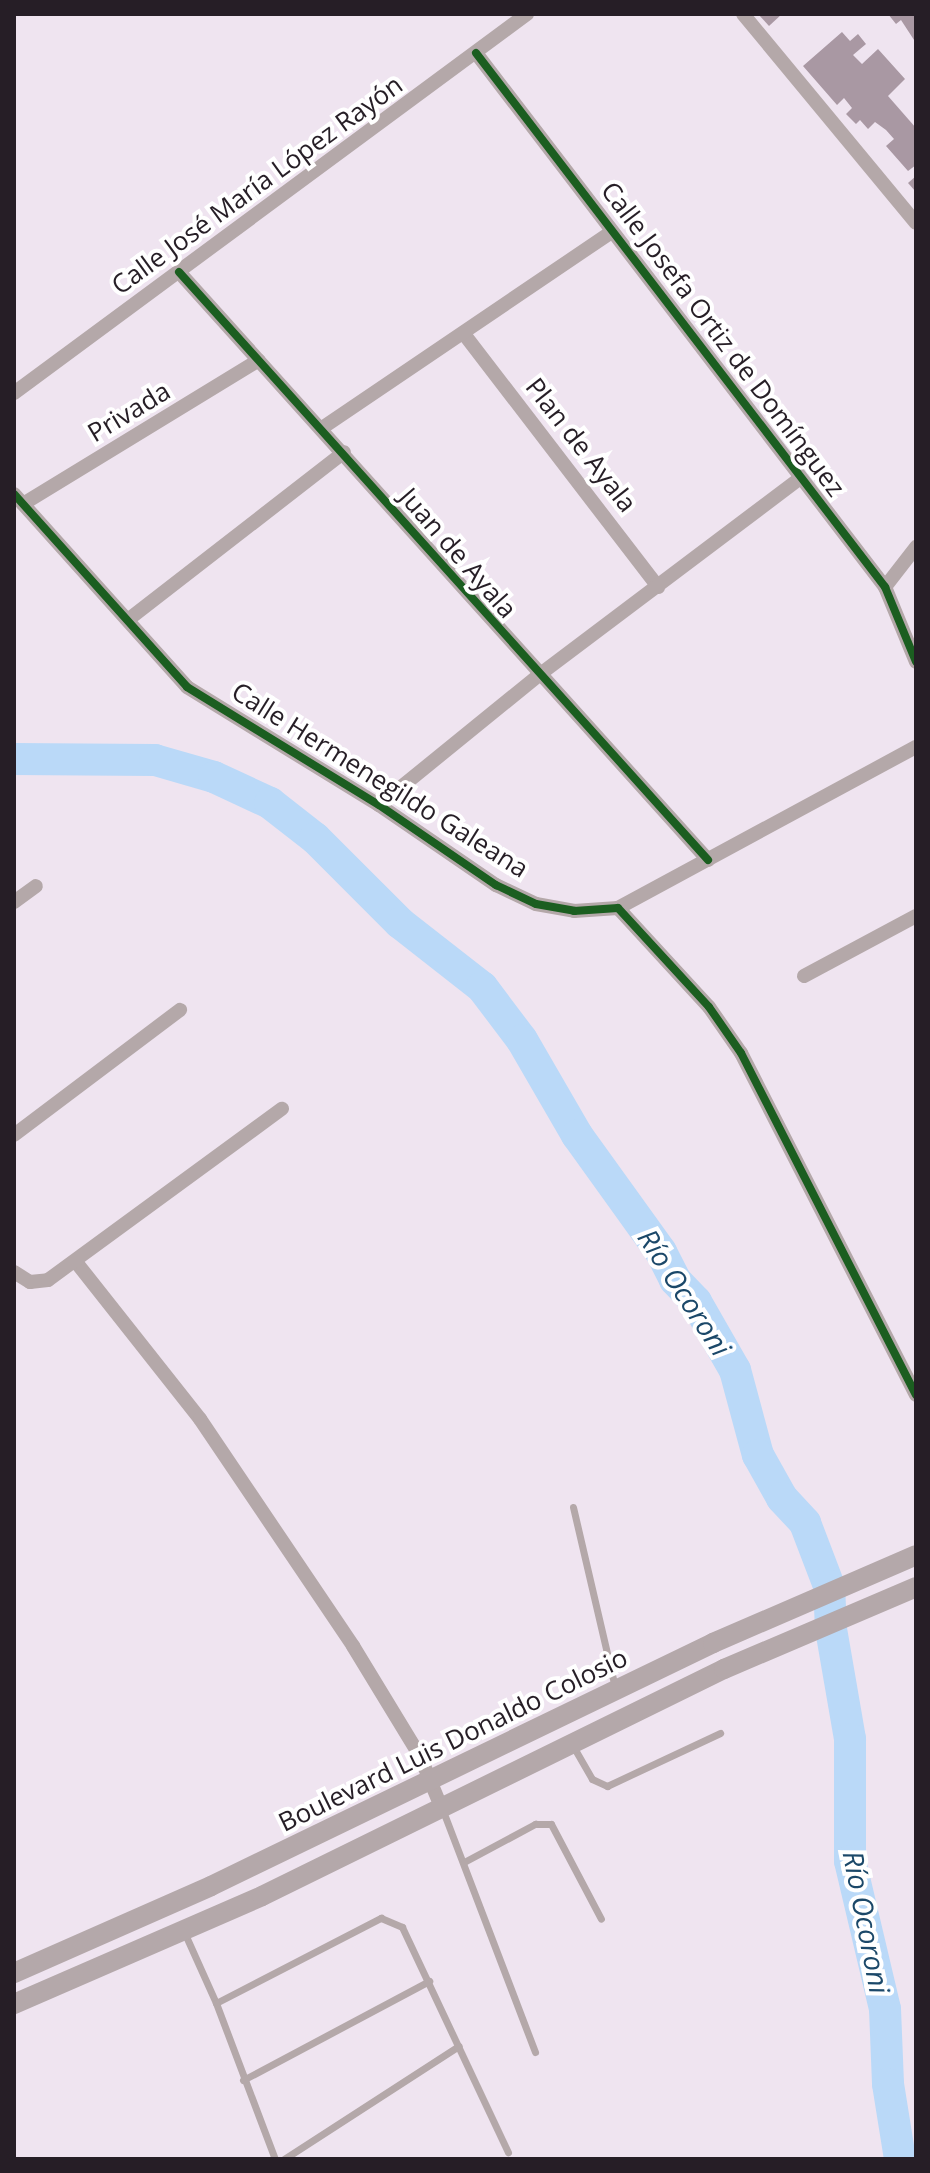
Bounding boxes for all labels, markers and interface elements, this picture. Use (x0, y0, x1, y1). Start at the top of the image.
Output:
street label: Calle José María López Rayón (106, 69, 408, 301)
street label: Calle Josefa Ortiz de Domínguez (594, 176, 852, 502)
street label: Plan de Ayala (519, 372, 643, 518)
street label: Privada (82, 375, 176, 449)
street label: Juan de Ayala (393, 482, 523, 624)
street label: Calle Hermenegildo Galeana (226, 676, 534, 884)
water label: Río Ocoroni (631, 1222, 739, 1362)
street label: Boulevard Luis Donaldo Colosio (274, 1642, 632, 1838)
water label: Río Ocoroni (837, 1848, 897, 1996)

